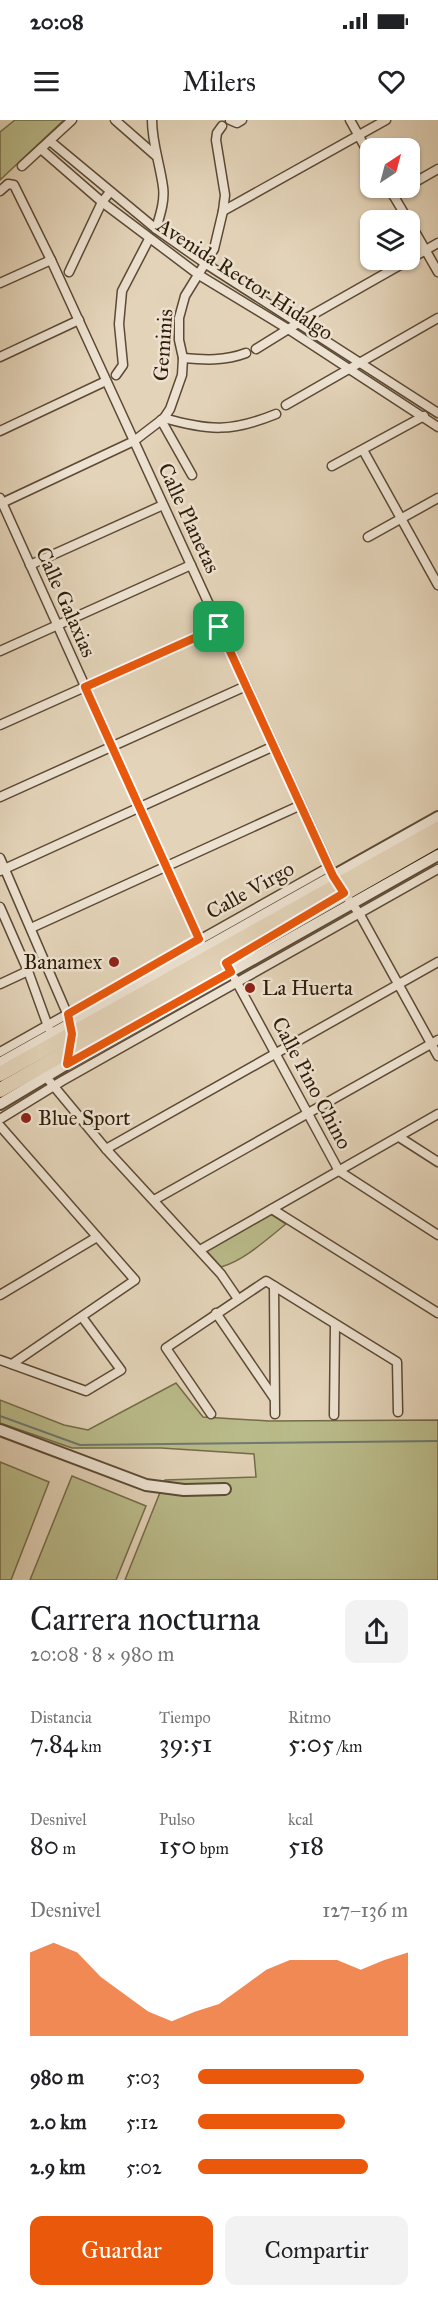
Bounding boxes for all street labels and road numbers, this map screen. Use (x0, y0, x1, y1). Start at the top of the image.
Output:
street label: Avenida Rector Hidalgo (151, 212, 338, 346)
street label: Geminis (148, 308, 178, 382)
street label: Calle Planetas (152, 459, 226, 577)
street label: Calle Galaxias (30, 543, 102, 661)
street label: Calle Virgo (201, 855, 299, 925)
street label: Calle Pino Chino (266, 1012, 358, 1154)

